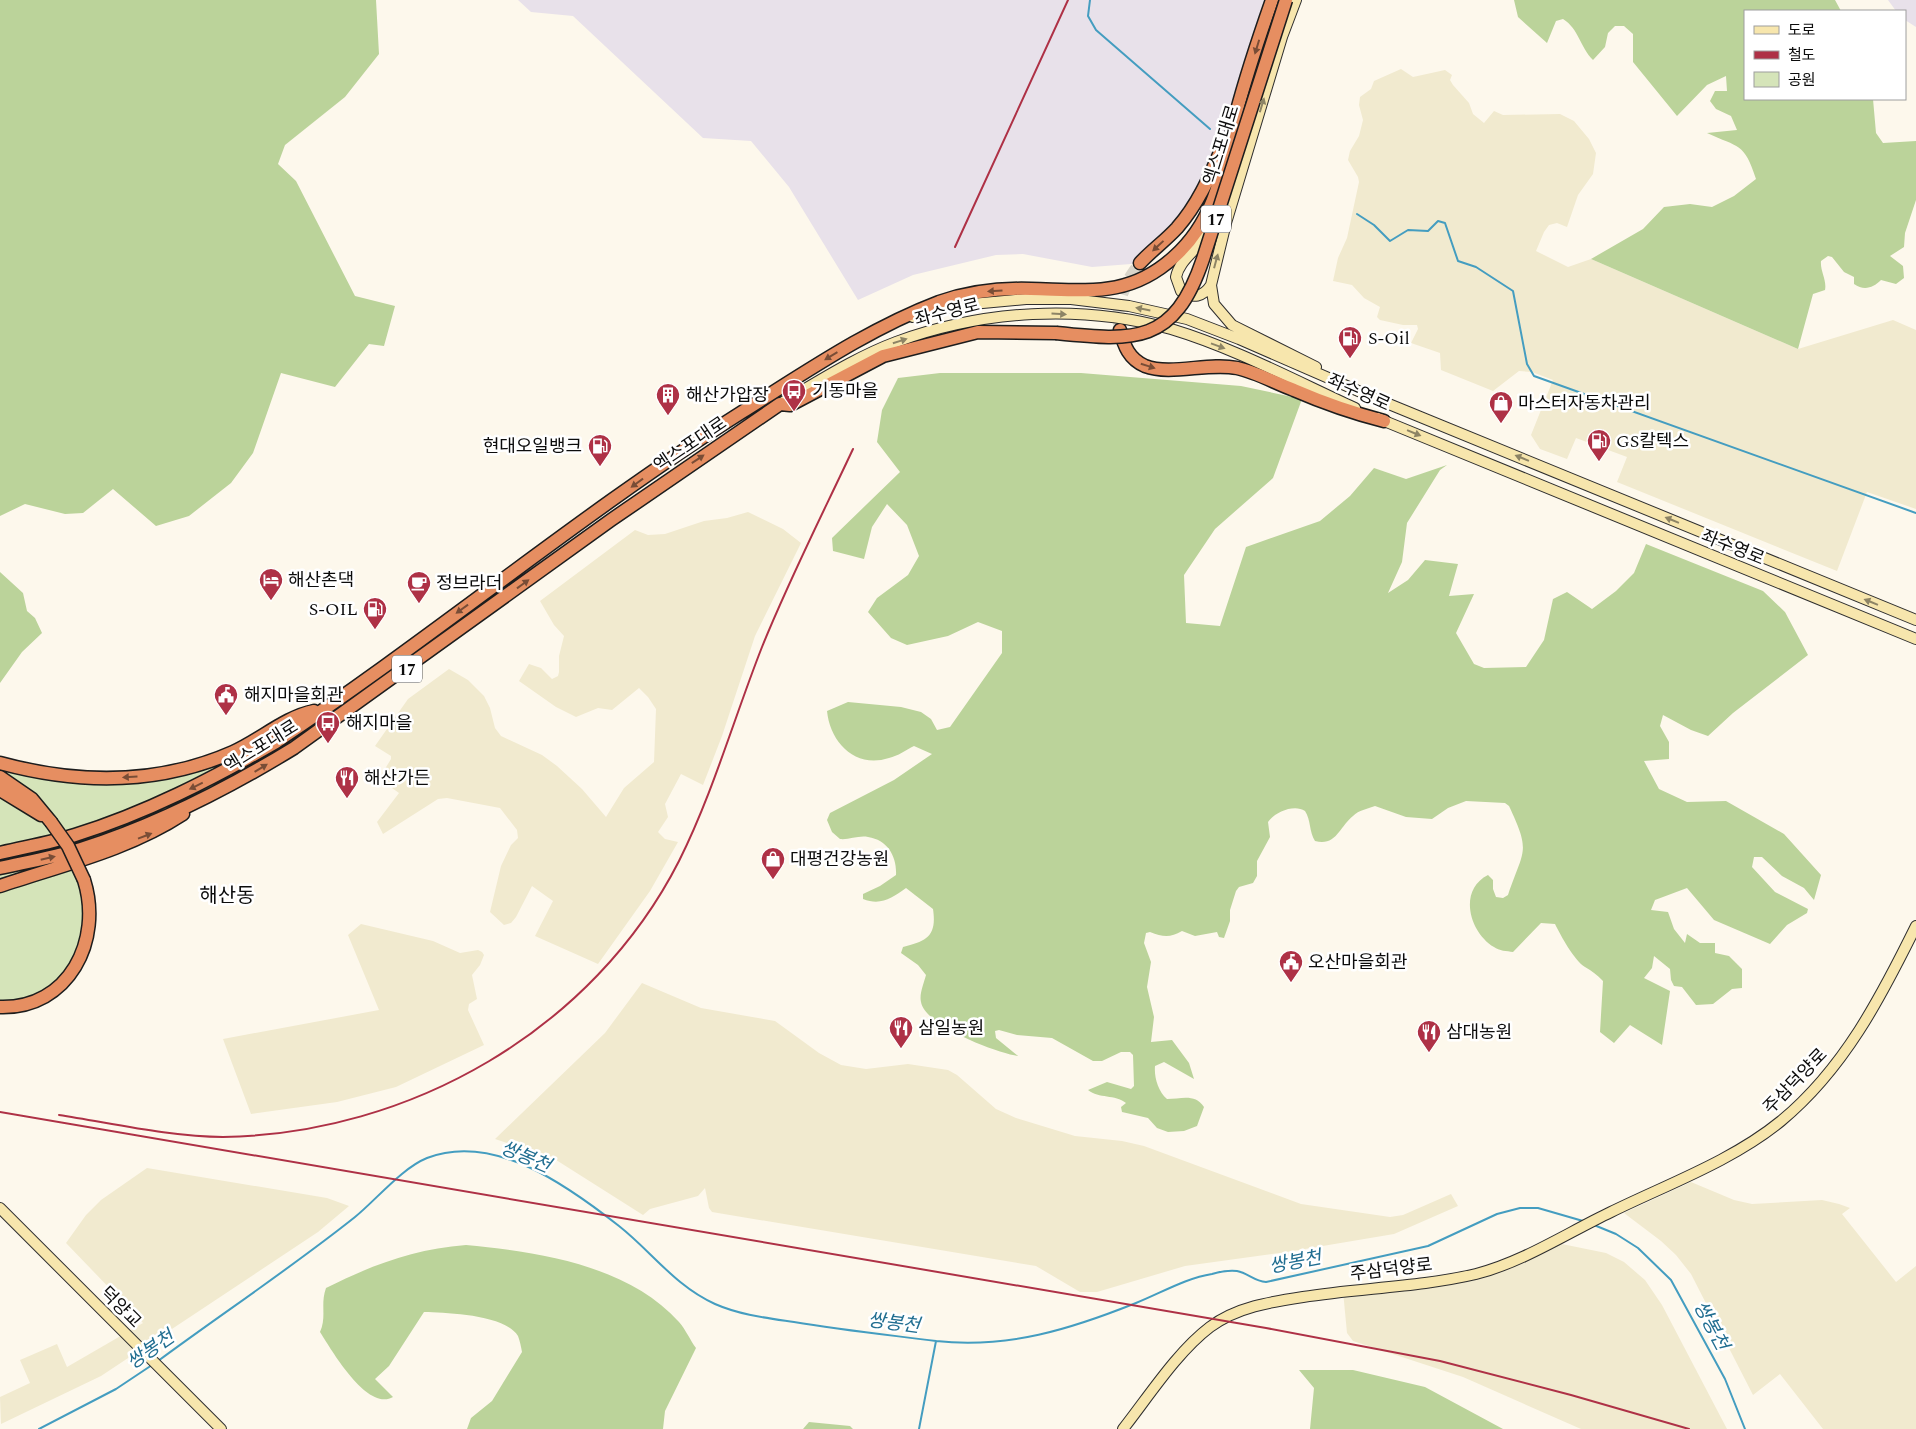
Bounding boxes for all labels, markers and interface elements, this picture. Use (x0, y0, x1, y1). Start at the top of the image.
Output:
legend (1744, 10, 1906, 100)
text: 도로 (1788, 19, 1816, 42)
one-way arrow (1253, 39, 1260, 54)
text: 철도 (1788, 44, 1816, 67)
text: 공원 (1788, 69, 1816, 92)
one-way arrow (1258, 98, 1266, 113)
street label: 엑스포대로 (1196, 102, 1246, 189)
road number: 17 (1201, 205, 1231, 232)
one-way arrow (1153, 240, 1165, 252)
one-way arrow (1212, 254, 1220, 269)
one-way arrow (987, 287, 1003, 295)
street label: 좌수영로 (912, 291, 983, 334)
one-way arrow (1136, 305, 1151, 313)
one-way arrow (1052, 311, 1068, 319)
fuel station icon: S-Oil (1337, 325, 1363, 359)
place label: S-Oil (1368, 325, 1410, 352)
one-way arrow (893, 337, 908, 344)
one-way arrow (1210, 343, 1225, 350)
one-way arrow (824, 351, 837, 360)
one-way arrow (1141, 362, 1156, 370)
street label: 좌수영로 (1323, 367, 1395, 418)
bus stop icon: 기동마을 (781, 378, 807, 412)
place label: 기동마을 (812, 378, 878, 405)
building icon: 해산가압장 (655, 382, 681, 416)
place label: 해산가압장 (686, 382, 769, 409)
shop icon: 마스터자동차관리 (1488, 390, 1514, 424)
place label: 마스터자동차관리 (1518, 390, 1650, 417)
street label: 엑스포대로 (648, 410, 732, 479)
fuel station icon: GS칼텍스 (1586, 428, 1612, 462)
place label: GS칼텍스 (1616, 428, 1689, 455)
one-way arrow (1407, 430, 1421, 438)
place label: 현대오일뱅크 (483, 433, 582, 460)
fuel station icon: 현대오일뱅크 (587, 433, 613, 467)
one-way arrow (691, 454, 705, 464)
one-way arrow (1515, 454, 1529, 462)
one-way arrow (630, 478, 644, 488)
one-way arrow (1664, 516, 1679, 524)
street label: 좌수영로 (1697, 523, 1769, 572)
hotel icon: 해산촌댁 (258, 567, 284, 601)
place label: 해산촌댁 (288, 567, 354, 594)
cafe icon: 정브라더 (406, 570, 432, 604)
place label: 정브라더 (436, 570, 502, 597)
one-way arrow (516, 579, 530, 589)
place label: S-OIL (309, 596, 358, 623)
fuel station icon: S-OIL (362, 596, 388, 630)
one-way arrow (1863, 598, 1878, 606)
one-way arrow (455, 604, 469, 614)
road number: 17 (392, 656, 422, 682)
public building icon: 해지마을회관 (213, 682, 239, 716)
place label: 해지마을회관 (244, 682, 344, 709)
bus stop icon: 해지마을 (315, 710, 341, 744)
place label: 해지마을 (346, 710, 412, 737)
street label: 엑스포대로 (219, 713, 304, 780)
one-way arrow (255, 763, 268, 773)
restaurant icon: 해산가든 (334, 765, 360, 799)
place label: 해산가든 (364, 765, 430, 792)
one-way arrow (121, 774, 137, 782)
one-way arrow (189, 782, 203, 790)
one-way arrow (138, 832, 153, 839)
shop icon: 대평건강농원 (760, 846, 786, 880)
place label: 대평건강농원 (790, 846, 889, 873)
one-way arrow (40, 854, 55, 862)
district label: 해산동 (199, 881, 255, 911)
public building icon: 오산마을회관 (1278, 949, 1304, 983)
place label: 오산마을회관 (1308, 949, 1408, 976)
restaurant icon: 삼일농원 (888, 1015, 914, 1049)
place label: 삼일농원 (918, 1015, 984, 1042)
restaurant icon: 삼대농원 (1416, 1019, 1442, 1053)
place label: 삼대농원 (1446, 1019, 1512, 1046)
street label: 주삼덕양로 (1757, 1042, 1834, 1121)
water label: 쌍봉천 (496, 1134, 557, 1182)
water label: 쌍봉천 (1267, 1243, 1325, 1282)
street label: 주삼덕양로 (1348, 1251, 1434, 1288)
street label: 덕양교 (94, 1280, 148, 1334)
water label: 쌍봉천 (1686, 1296, 1736, 1357)
water label: 쌍봉천 (866, 1306, 923, 1341)
water label: 쌍봉천 (121, 1322, 182, 1377)

